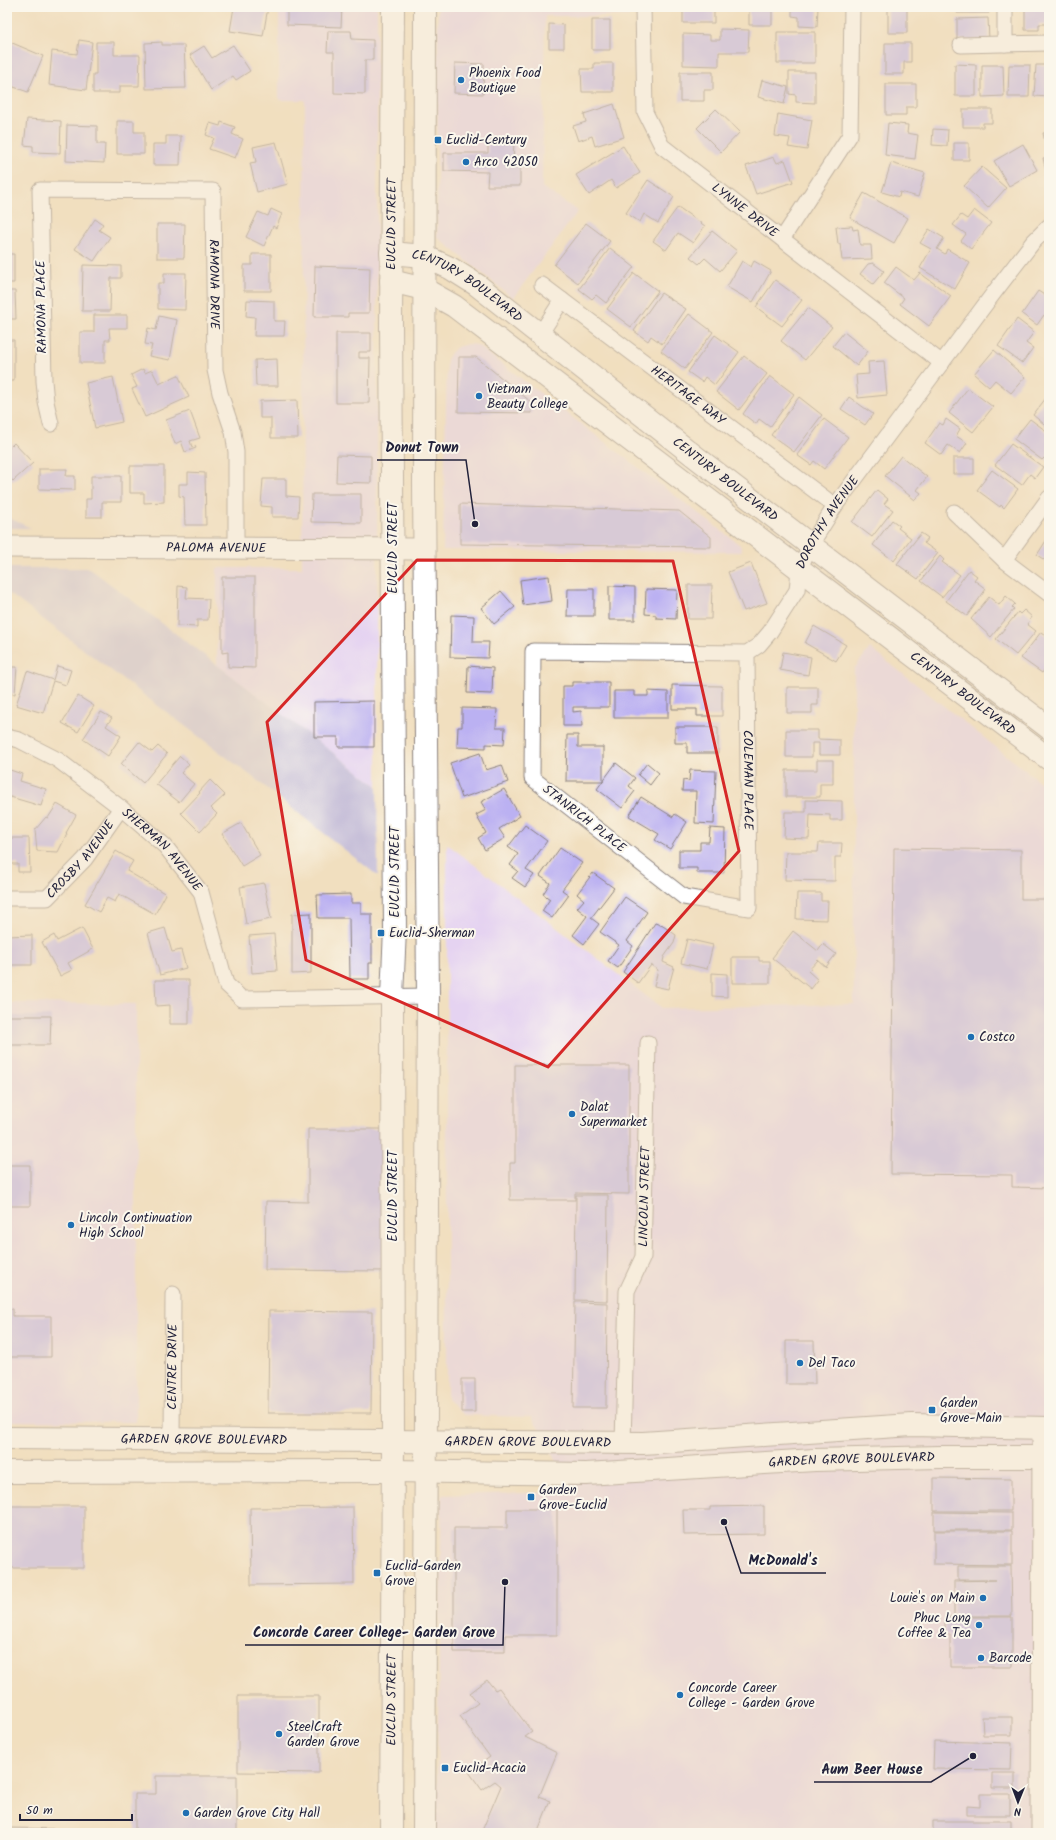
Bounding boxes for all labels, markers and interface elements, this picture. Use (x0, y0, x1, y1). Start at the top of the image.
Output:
place label: Phoenix Food Boutique (469, 63, 541, 99)
marker: Phoenix Food Boutique (456, 75, 466, 85)
place label: Euclid-Century (446, 130, 528, 151)
marker: Euclid-Century (433, 135, 443, 145)
place label: Arco 42050 (474, 152, 538, 173)
marker: Arco 42050 (461, 157, 471, 167)
street label: EUCLID STREET (381, 177, 402, 270)
street label: LYNNE DRIVE (707, 178, 783, 243)
street label: RAMONA DRIVE (203, 239, 225, 330)
street label: CENTURY BOULEVARD (411, 244, 527, 328)
street label: RAMONA PLACE (31, 260, 53, 354)
street label: HERITAGE WAY (646, 360, 730, 431)
place label: Vietnam Beauty College (487, 379, 568, 415)
marker: Vietnam Beauty College (474, 391, 484, 401)
street label: CENTURY BOULEVARD (668, 432, 783, 527)
callout: Donut Town (377, 434, 466, 460)
text: Donut Town (385, 437, 459, 459)
street label: DOROTHY AVENUE (790, 471, 865, 573)
street label: EUCLID STREET (383, 501, 404, 594)
street label: PALOMA AVENUE (166, 537, 266, 559)
street label: CENTURY BOULEVARD (905, 646, 1020, 741)
street label: COLEMAN PLACE (737, 730, 759, 831)
street label: STANRICH PLACE (538, 780, 631, 859)
street label: SHERMAN AVENUE (117, 803, 208, 896)
street label: CROSBY AVENUE (41, 815, 120, 904)
street label: EUCLID STREET (385, 825, 406, 918)
place label: Euclid-Sherman (389, 923, 475, 944)
marker: Euclid-Sherman (376, 928, 386, 938)
place label: Costco (979, 1027, 1015, 1048)
marker: Costco (966, 1032, 976, 1042)
place label: Dalat Supermarket (580, 1097, 648, 1133)
marker: Dalat Supermarket (567, 1109, 577, 1119)
street label: LINCOLN STREET (633, 1145, 656, 1247)
street label: EUCLID STREET (383, 1149, 404, 1242)
place label: Lincoln Continuation High School (79, 1208, 192, 1244)
marker: Lincoln Continuation High School (66, 1220, 76, 1230)
street label: CENTRE DRIVE (162, 1323, 183, 1410)
place label: Del Taco (808, 1353, 855, 1374)
marker: Del Taco (795, 1358, 805, 1368)
place label: Garden Grove-Main (940, 1393, 1002, 1429)
marker: Garden Grove-Main (927, 1405, 937, 1415)
street label: GARDEN GROVE BOULEVARD (121, 1428, 287, 1451)
street label: GARDEN GROVE BOULEVARD (445, 1431, 611, 1453)
street label: GARDEN GROVE BOULEVARD (768, 1447, 935, 1473)
place label: Garden Grove-Euclid (539, 1480, 607, 1516)
marker: Garden Grove-Euclid (526, 1492, 536, 1502)
callout: McDonald's (741, 1547, 826, 1573)
text: McDonald's (749, 1550, 818, 1572)
place label: Euclid-Garden Grove (385, 1556, 461, 1592)
marker: Euclid-Garden Grove (372, 1568, 382, 1578)
place label: Louie's on Main (890, 1588, 975, 1609)
marker: Louie's on Main (978, 1593, 988, 1603)
place label: Phuc Long Coffee & Tea (897, 1608, 971, 1644)
callout: Concorde Career College- Garden Grove (245, 1619, 503, 1645)
marker: Phuc Long Coffee & Tea (974, 1620, 984, 1630)
text: Concorde Career College- Garden Grove (253, 1622, 495, 1644)
place label: Barcode (989, 1648, 1032, 1669)
street label: EUCLID STREET (381, 1653, 402, 1746)
marker: Barcode (976, 1653, 986, 1663)
place label: Concorde Career College - Garden Grove (688, 1678, 815, 1714)
marker: Concorde Career College - Garden Grove (675, 1690, 685, 1700)
place label: SteelCraft Garden Grove (287, 1717, 359, 1753)
marker: SteelCraft Garden Grove (274, 1729, 284, 1739)
callout: Aum Beer House (814, 1756, 931, 1782)
place label: Euclid-Acacia (453, 1758, 526, 1779)
text: Aum Beer House (821, 1759, 923, 1781)
marker: Euclid-Acacia (440, 1763, 450, 1773)
north arrow (998, 1782, 1038, 1822)
scale bar (20, 1796, 132, 1822)
text: 50 m (26, 1801, 53, 1820)
text: N (1014, 1802, 1021, 1820)
place label: Garden Grove City Hall (194, 1803, 320, 1824)
marker: Garden Grove City Hall (181, 1808, 191, 1818)

